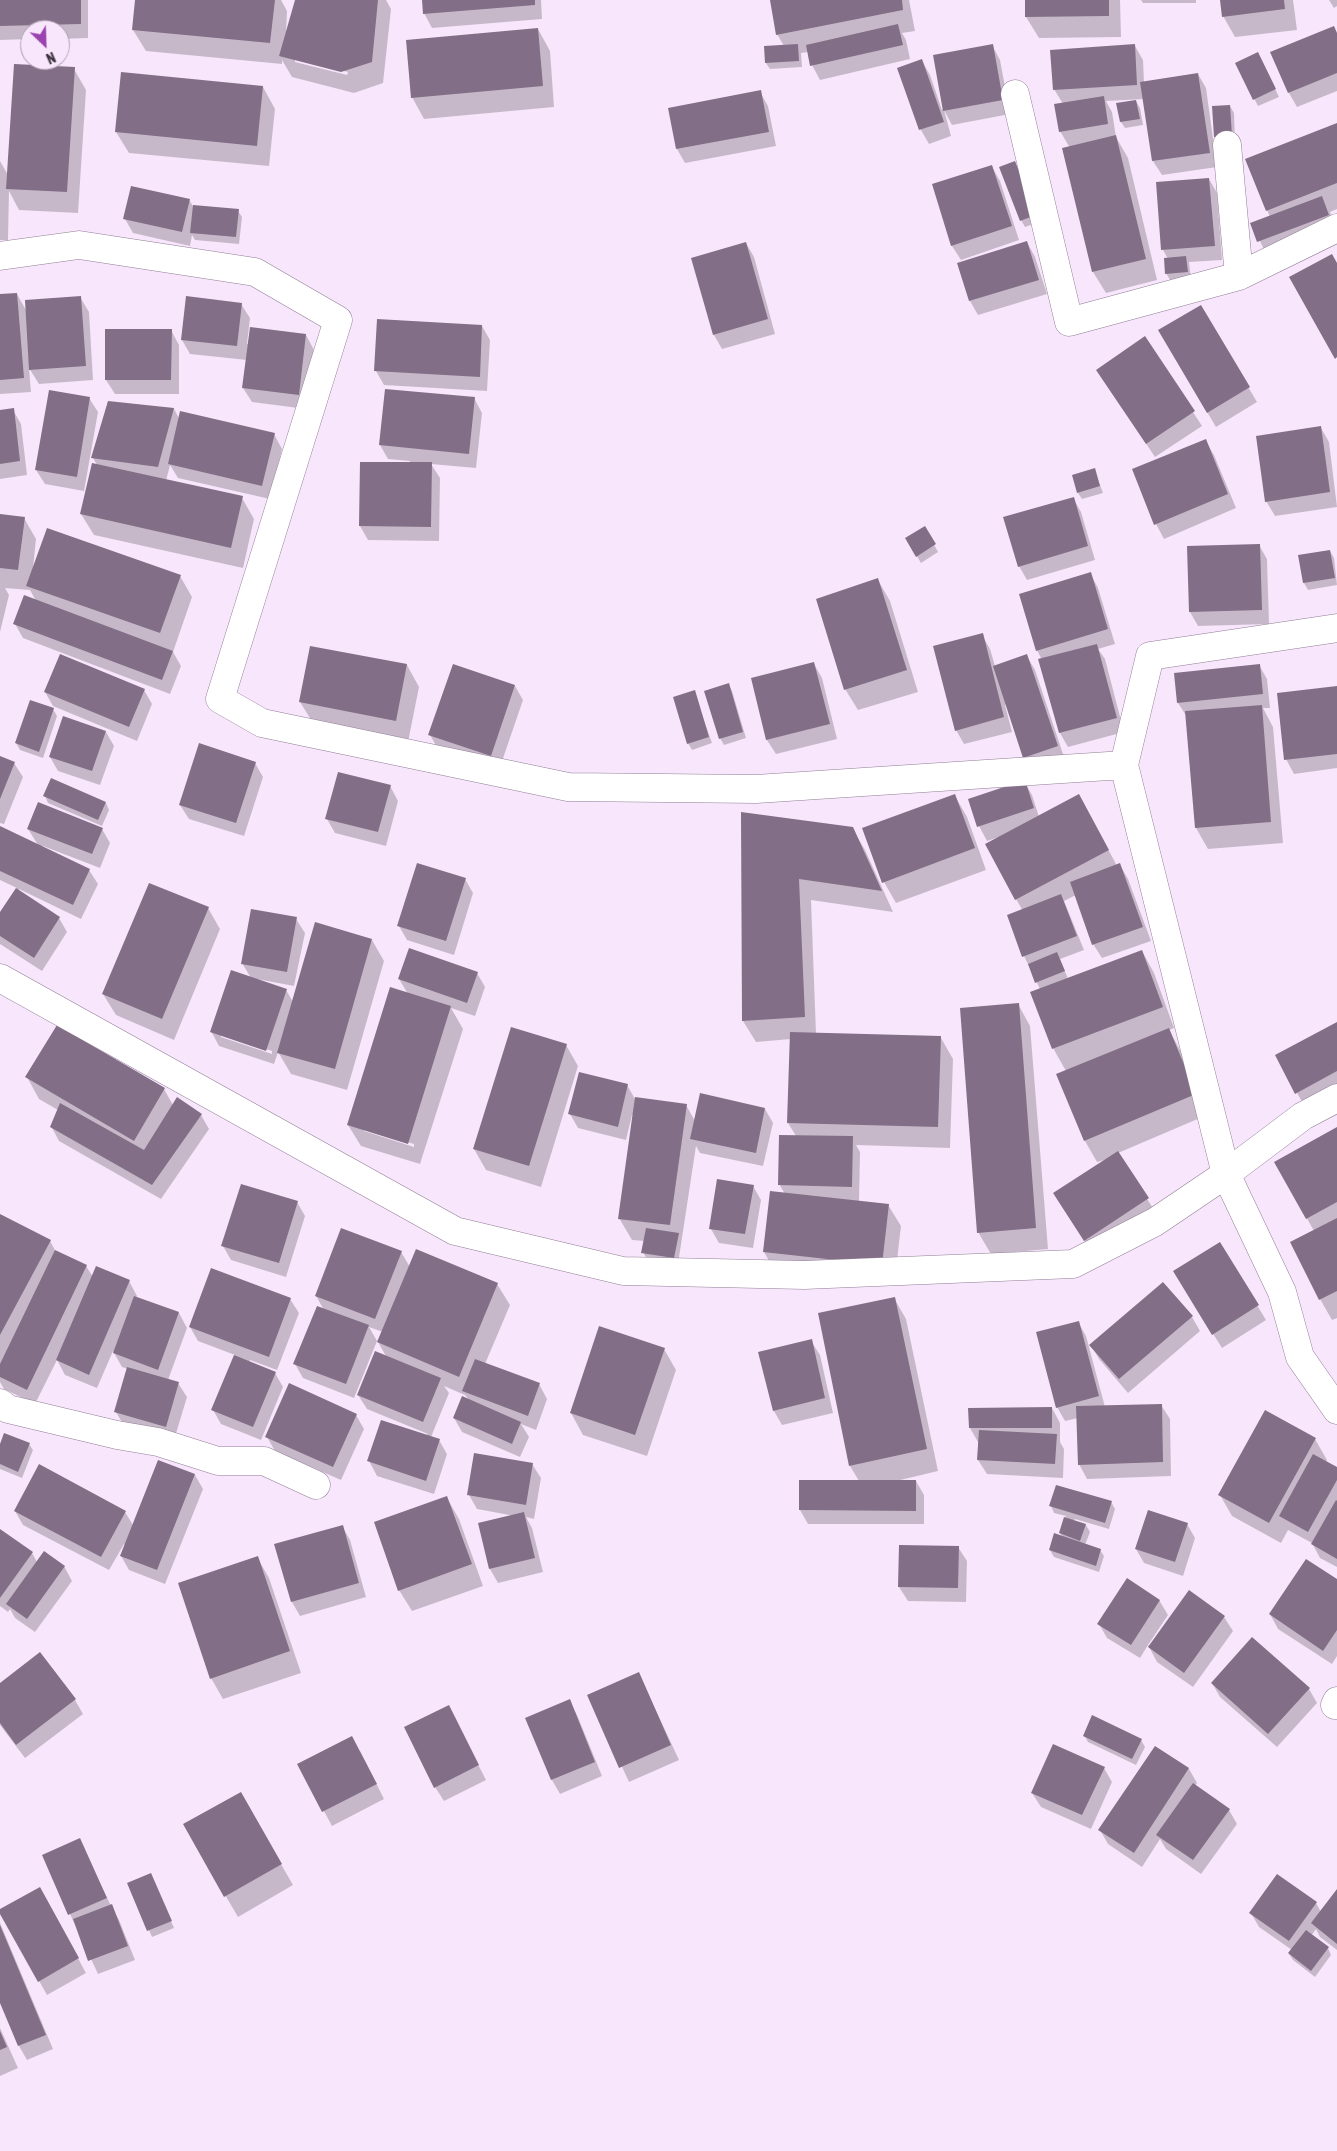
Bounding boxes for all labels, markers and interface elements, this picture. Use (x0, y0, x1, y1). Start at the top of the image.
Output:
north arrow (20, 20, 70, 70)
text: N (44, 49, 58, 67)

